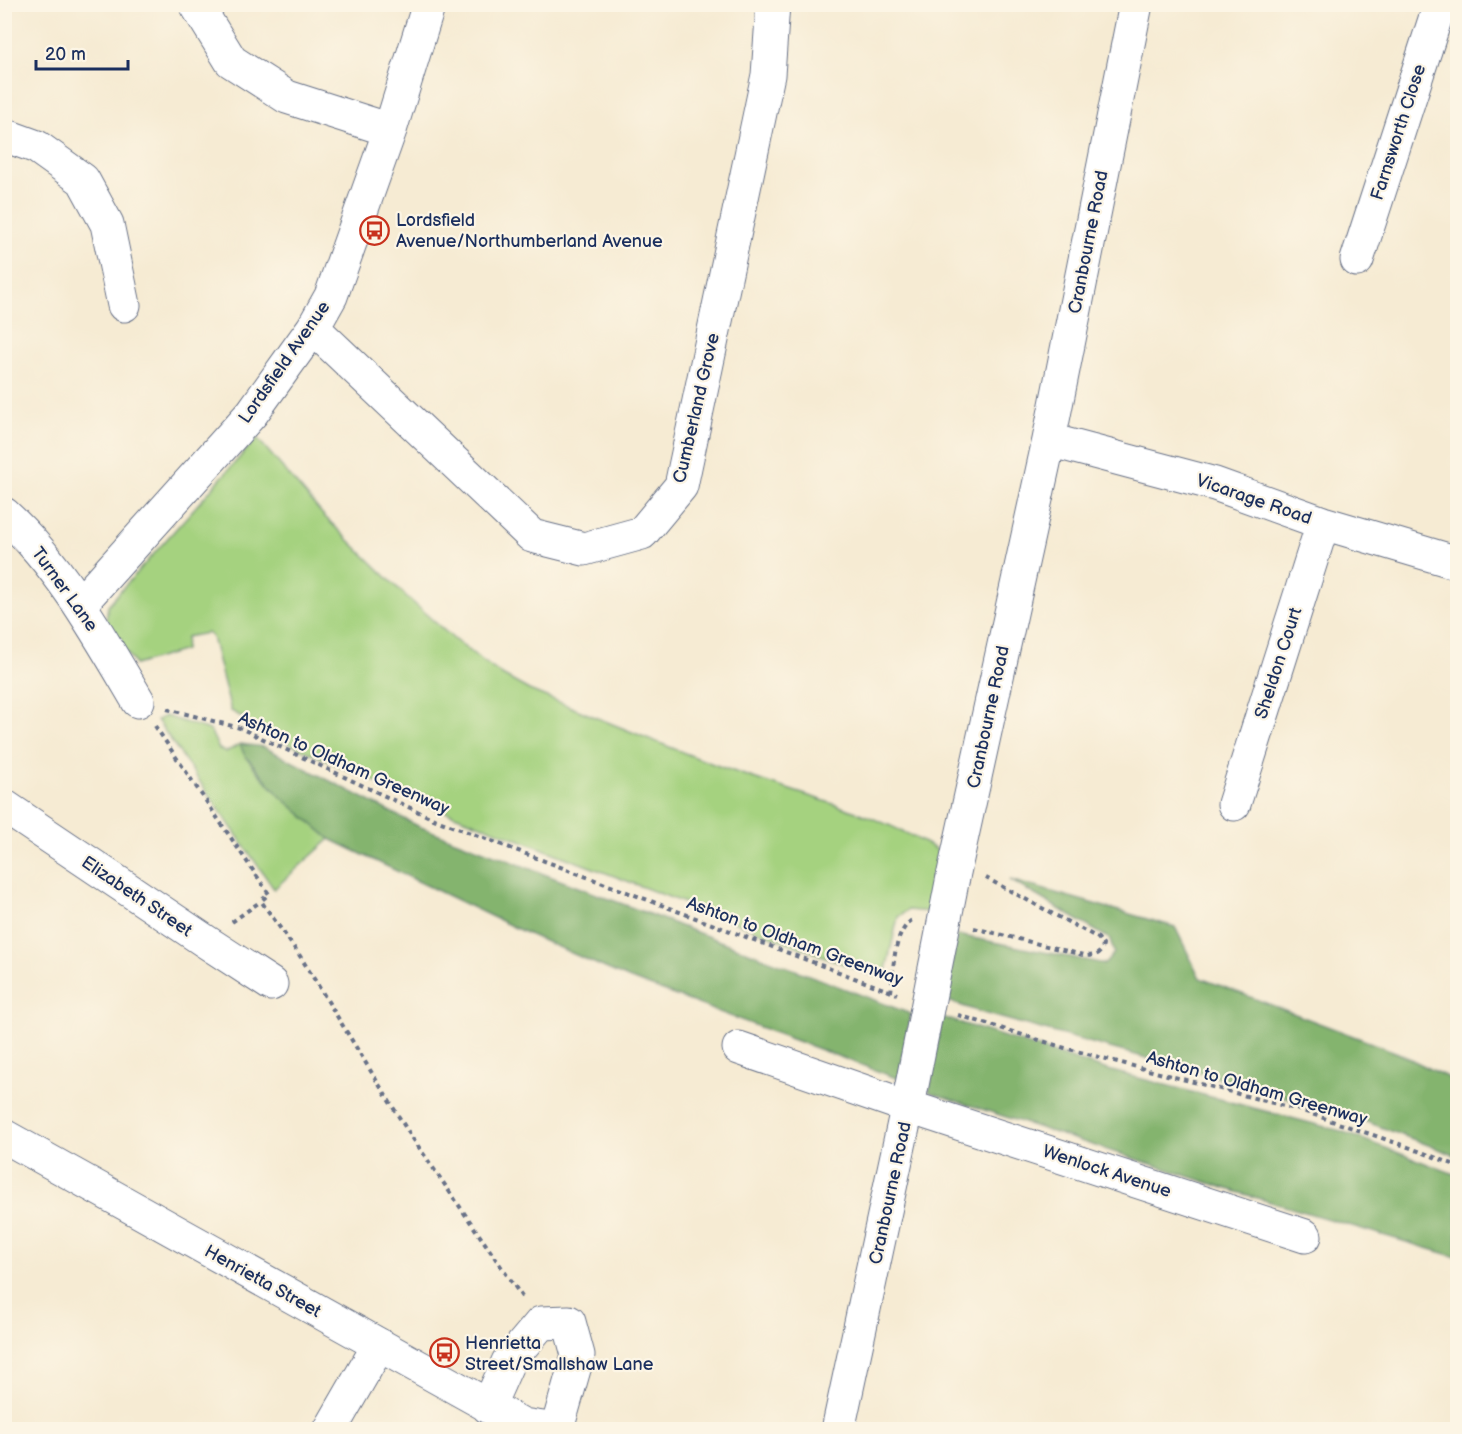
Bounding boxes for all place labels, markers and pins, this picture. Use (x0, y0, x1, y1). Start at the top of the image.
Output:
place label: Lordsfield Avenue/Northumberland Avenue (396, 210, 663, 252)
bus stop icon: Lordsfield Avenue/Northumberland Avenue (359, 214, 391, 246)
place label: Henrietta Street/Smallshaw Lane (465, 1333, 654, 1375)
bus stop icon: Henrietta Street/Smallshaw Lane (428, 1337, 460, 1369)

